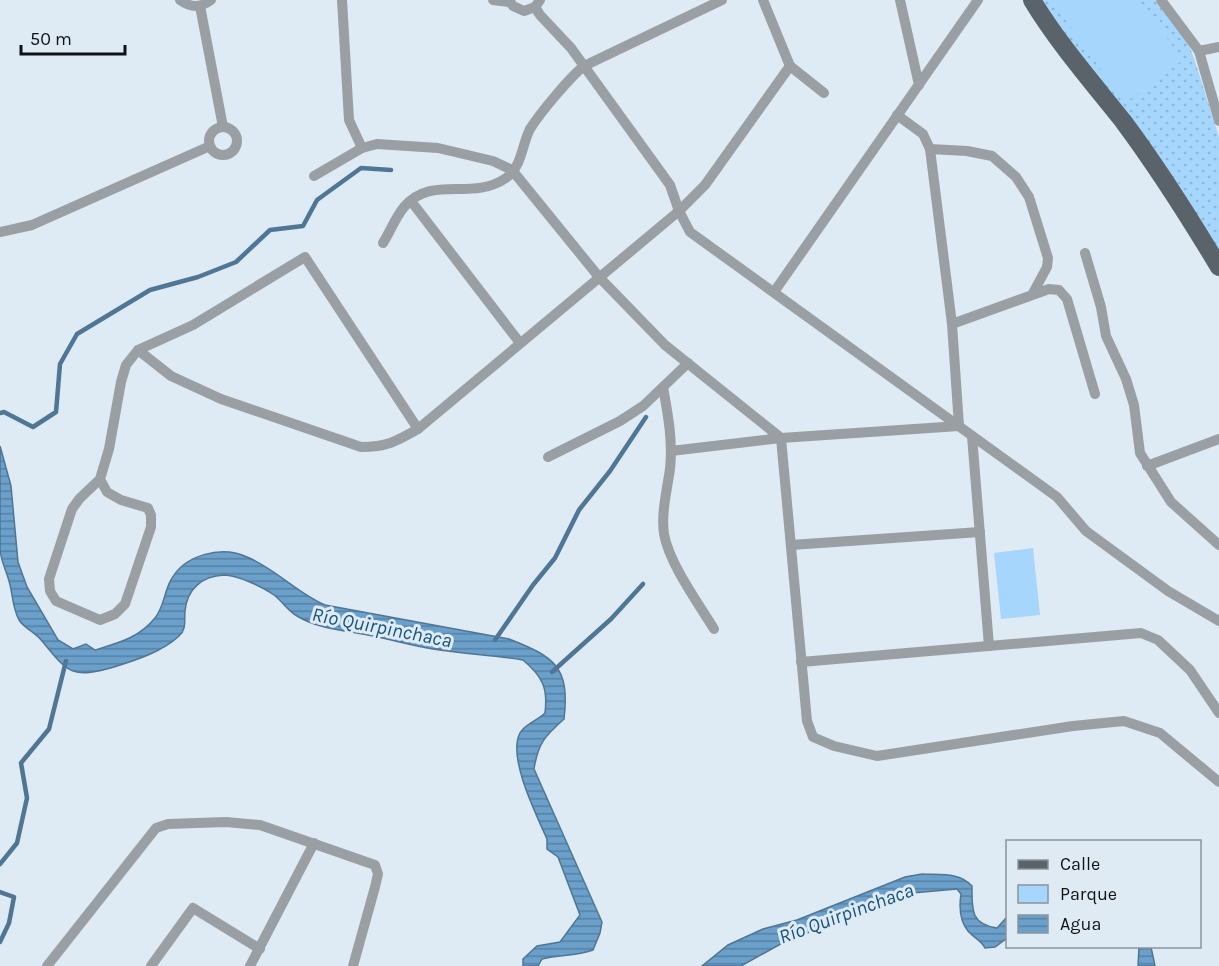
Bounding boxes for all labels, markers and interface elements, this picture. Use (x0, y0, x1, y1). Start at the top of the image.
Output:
scale bar (21, 18, 124, 56)
text: 50 m (30, 28, 72, 50)
water label: Río Quirpinchaca (310, 603, 454, 652)
legend (1006, 840, 1201, 948)
text: Calle (1060, 853, 1100, 875)
water label: Río Quirpinchaca (776, 878, 917, 949)
text: Parque (1060, 883, 1117, 905)
text: Agua (1060, 913, 1101, 935)

